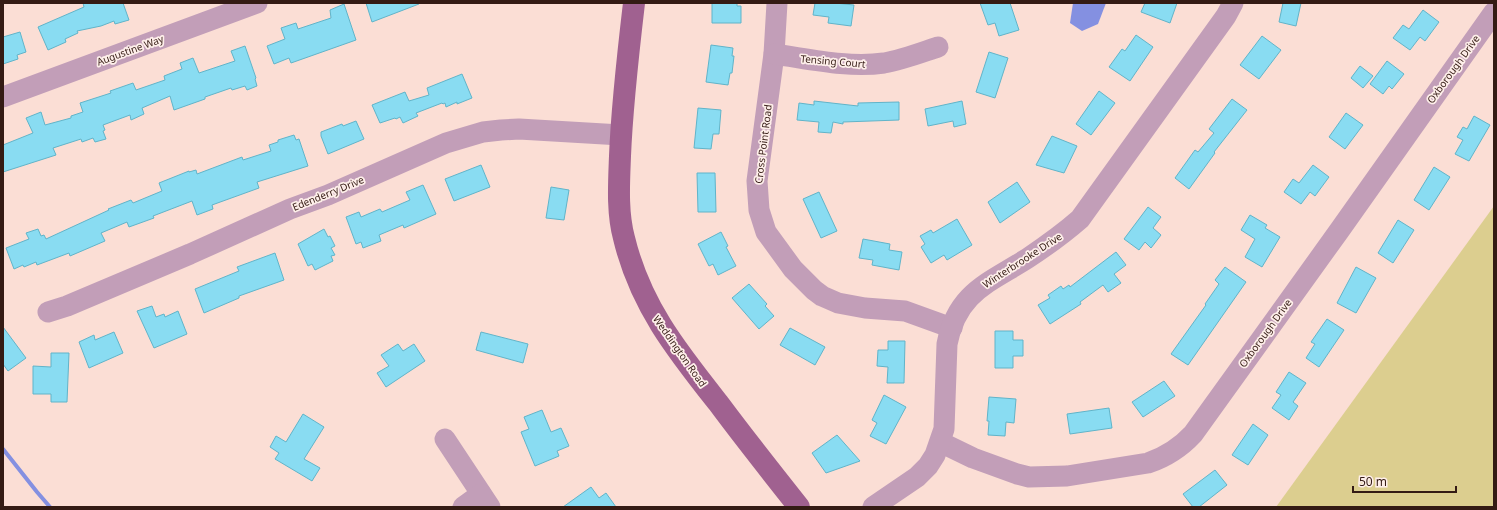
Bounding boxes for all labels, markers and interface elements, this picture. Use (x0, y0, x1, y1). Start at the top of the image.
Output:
street label: Augustine Way (95, 31, 166, 69)
street label: Oxborough Drive (1423, 32, 1483, 106)
street label: Tensing Court (800, 51, 867, 71)
street label: Cross Point Road (751, 104, 775, 184)
street label: Edenderry Drive (290, 172, 366, 214)
street label: Winterbrooke Drive (980, 229, 1065, 291)
street label: Oxborough Drive (1235, 296, 1295, 370)
street label: Weddington Road (650, 312, 710, 390)
scale bar (1353, 468, 1456, 494)
text: 50 m (1359, 473, 1387, 490)

